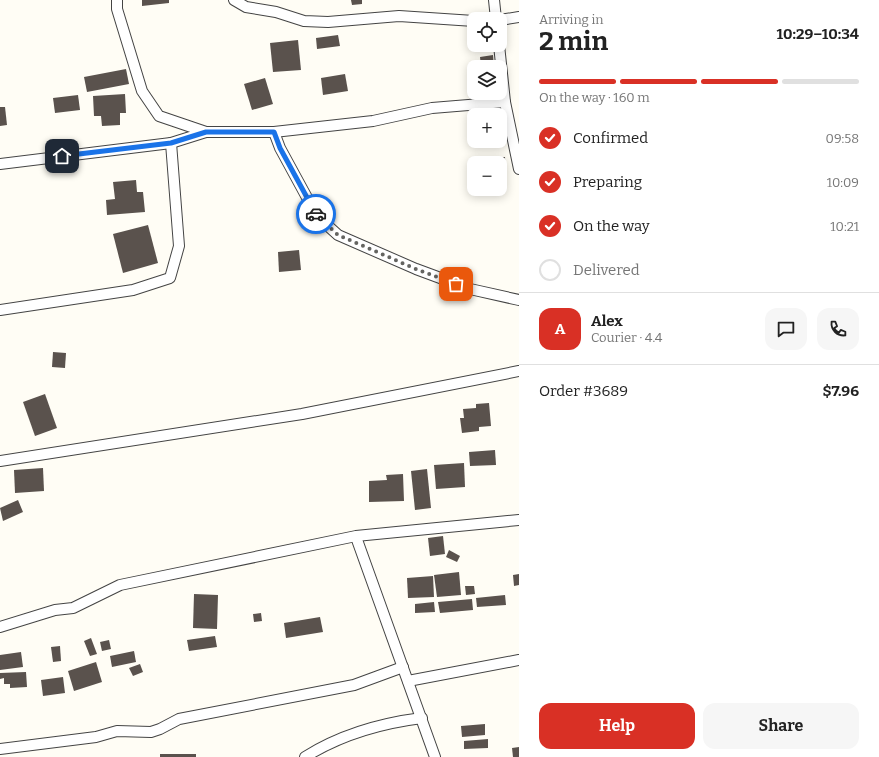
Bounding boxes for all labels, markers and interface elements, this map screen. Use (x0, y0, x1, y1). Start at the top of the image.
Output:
map controls (467, 12, 507, 196)
button: locate (467, 12, 507, 52)
text: Arriving in (539, 12, 604, 27)
text: 10:29–10:34 (777, 25, 859, 43)
text: 2 min (539, 26, 608, 57)
button: layers (467, 60, 507, 100)
text: On the way · 160 m (539, 90, 650, 105)
button: + (467, 108, 507, 148)
icon: check (539, 127, 561, 149)
text: Confirmed (573, 129, 648, 147)
text: 09:58 (826, 131, 859, 146)
pin (45, 139, 79, 173)
icon: home (51, 145, 73, 167)
button: − (467, 156, 507, 196)
icon: check (539, 171, 561, 193)
text: Preparing (573, 173, 642, 191)
text: 10:09 (827, 175, 859, 190)
courier (296, 194, 336, 234)
icon: car (305, 203, 327, 225)
icon: check (539, 215, 561, 237)
text: On the way (573, 217, 650, 235)
text: 10:21 (830, 219, 859, 234)
text: Delivered (573, 261, 640, 279)
pin (439, 267, 473, 301)
icon: bag (445, 273, 467, 295)
button: chat (765, 308, 807, 350)
button: phone (817, 308, 859, 350)
text: Alex (591, 312, 623, 330)
text: A (555, 320, 565, 338)
text: Courier · 4.4 (591, 330, 662, 345)
text: Order #3689 (539, 382, 628, 400)
text: $7.96 (823, 382, 859, 400)
button: Help (539, 703, 695, 749)
button: Share (703, 703, 859, 749)

